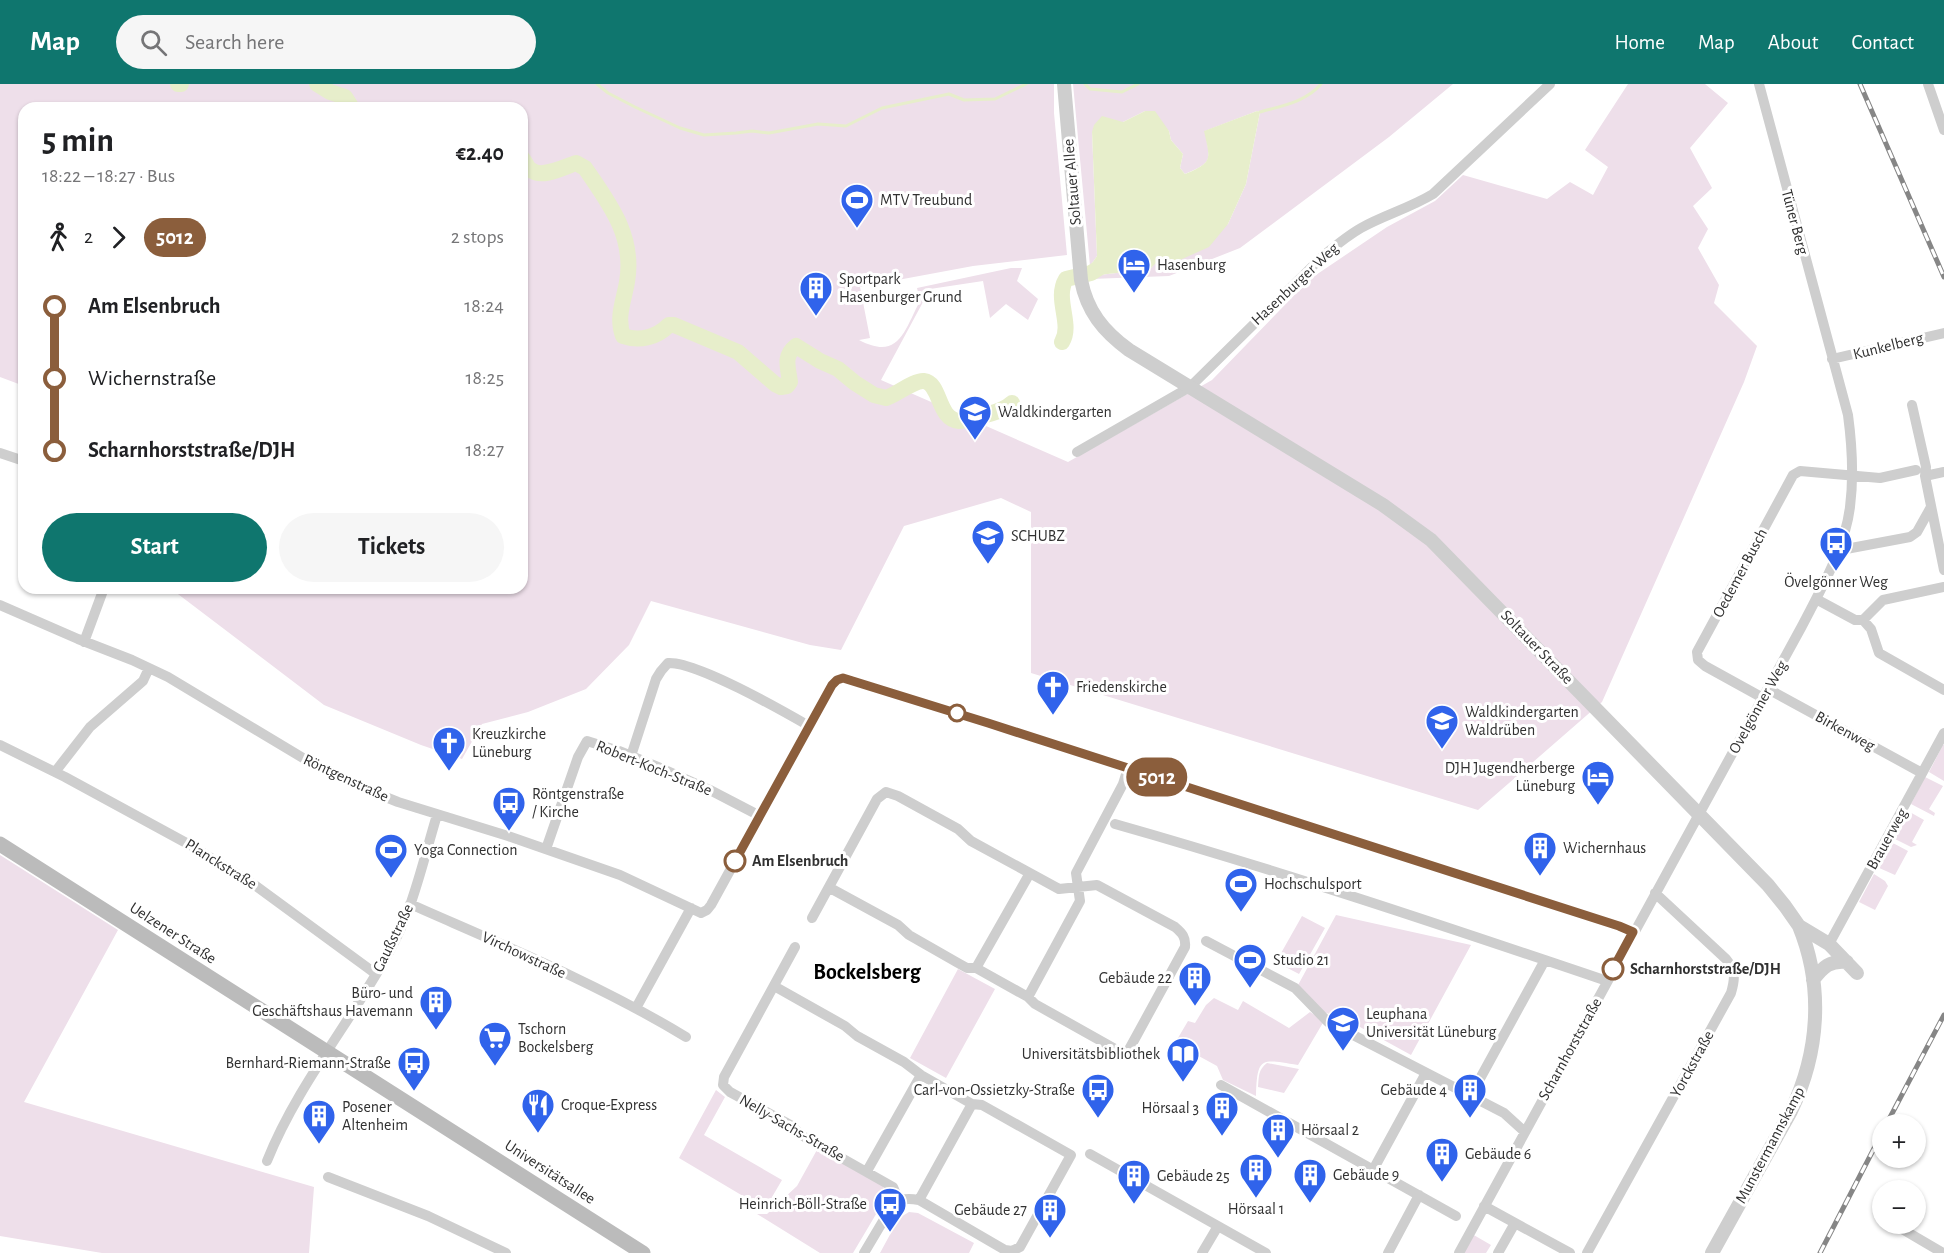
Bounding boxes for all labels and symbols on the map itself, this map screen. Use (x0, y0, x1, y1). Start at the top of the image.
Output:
street label: Soltauer Allee (1060, 138, 1084, 226)
sports icon: MTV Treubund (839, 182, 875, 229)
street label: Tüner Berg (1779, 188, 1811, 257)
place label: MTV Treubund (880, 192, 972, 208)
street label: Hasenburger Weg (1248, 240, 1342, 328)
hotel icon: Hasenburg (1116, 247, 1152, 294)
place label: Hasenburg (1157, 257, 1226, 273)
building icon: Sportpark Hasenburger Grund (798, 270, 834, 317)
place label: Sportpark Hasenburger Grund (839, 271, 962, 305)
street label: Kunkelberg (1851, 330, 1925, 362)
school or university icon: Waldkindergarten (957, 394, 993, 441)
place label: Waldkindergarten (998, 404, 1112, 420)
school or university icon: SCHUBZ (970, 518, 1006, 565)
bus stop icon: Övelgönner Weg (1818, 525, 1854, 572)
street label: Oedemer Busch (1710, 526, 1770, 620)
place label: SCHUBZ (1011, 528, 1065, 544)
place label: Övelgönner Weg (1784, 572, 1888, 590)
street label: Soltauer Straße (1498, 607, 1576, 687)
street label: Ovelgönner Weg (1726, 658, 1790, 756)
church icon: Friedenskirche (1035, 669, 1071, 716)
place label: Friedenskirche (1076, 679, 1167, 695)
school or university icon: Waldkindergarten Waldrüben (1424, 703, 1460, 750)
unlabelled marker (948, 704, 966, 722)
place label: Waldkindergarten Waldrüben (1465, 704, 1579, 738)
street label: Birkenweg (1812, 708, 1878, 754)
church icon: Kreuzkirche Lüneburg (431, 725, 467, 772)
place label: Kreuzkirche Lüneburg (472, 726, 546, 760)
street label: Robert-Koch-Straße (594, 738, 714, 798)
street label: Röntgenstraße (301, 751, 391, 805)
line badge: 5012 (1115, 758, 1199, 796)
hotel icon: DJH Jugendherberge Lüneburg (1580, 759, 1616, 806)
place label: DJH Jugendherberge Lüneburg (1445, 760, 1575, 794)
bus stop icon: Röntgenstraße / Kirche (491, 785, 527, 832)
place label: Röntgenstraße / Kirche (532, 786, 624, 820)
street label: Brauerweg (1864, 806, 1910, 872)
building icon: Wichernhaus (1522, 830, 1558, 877)
sports icon: Yoga Connection (373, 832, 409, 879)
street label: Planckstraße (182, 836, 260, 892)
place label: Wichernhaus (1563, 840, 1646, 856)
place label: Yoga Connection (414, 842, 517, 858)
marker: Am Elsenbruch (724, 850, 746, 872)
place label: Am Elsenbruch (752, 853, 848, 869)
sports icon: Hochschulsport (1223, 866, 1259, 913)
place label: Hochschulsport (1264, 876, 1362, 892)
street label: Uelzener Straße (127, 899, 219, 967)
street label: Gaußstraße (370, 901, 416, 975)
street label: Virchowstraße (480, 929, 568, 981)
sports icon: Studio 21 (1232, 942, 1268, 989)
place label: Studio 21 (1273, 952, 1329, 968)
marker: Scharnhorststraße/DJH (1602, 958, 1624, 980)
building icon: Gebäude 22 (1177, 960, 1213, 1007)
district label: Bockelsberg (813, 961, 922, 983)
place label: Scharnhorststraße/DJH (1630, 961, 1781, 977)
place label: Gebäude 22 (1099, 970, 1172, 986)
building icon: Büro- und Geschäftshaus Havemann (418, 984, 454, 1031)
place label: Büro- und Geschäftshaus Havemann (252, 985, 413, 1019)
street label: Scharnhorststraße (1535, 995, 1605, 1103)
school or university icon: Leuphana Universität Lüneburg (1325, 1005, 1361, 1052)
place label: Leuphana Universität Lüneburg (1366, 1006, 1497, 1040)
supermarket icon: Tschorn Bockelsberg (477, 1020, 513, 1067)
place label: Tschorn Bockelsberg (518, 1021, 594, 1055)
street label: Yorckstraße (1667, 1028, 1717, 1100)
library icon: Universitätsbibliothek (1165, 1036, 1201, 1083)
bus stop icon: Bernhard-Riemann-Straße (396, 1045, 432, 1092)
place label: Universitätsbibliothek (1022, 1046, 1161, 1062)
place label: Bernhard-Riemann-Straße (226, 1055, 391, 1071)
bus stop icon: Carl-von-Ossietzky-Straße (1080, 1072, 1116, 1119)
building icon: Gebäude 4 (1452, 1072, 1488, 1119)
place label: Carl-von-Ossietzky-Straße (914, 1082, 1075, 1099)
place label: Gebäude 4 (1381, 1082, 1447, 1098)
street label: Munstermannskamp (1733, 1084, 1807, 1206)
restaurant icon: Croque-Express (520, 1087, 556, 1134)
building icon: Hörsaal 3 (1204, 1090, 1240, 1137)
street label: Nelly-Sachs-Straße (736, 1091, 847, 1165)
place label: Croque-Express (561, 1097, 657, 1113)
building icon: Posener Altenheim (301, 1098, 337, 1145)
place label: Posener Altenheim (342, 1099, 408, 1133)
place label: Hörsaal 3 (1142, 1100, 1199, 1116)
building icon: Hörsaal 2 (1260, 1112, 1296, 1159)
place label: Hörsaal 2 (1301, 1122, 1359, 1138)
building icon: Gebäude 6 (1424, 1136, 1460, 1183)
street label: Universitätsallee (502, 1137, 598, 1207)
place label: Gebäude 6 (1465, 1146, 1531, 1162)
building icon: Hörsaal 1 (1238, 1152, 1274, 1199)
building icon: Gebäude 9 (1292, 1157, 1328, 1204)
building icon: Gebäude 25 (1116, 1158, 1152, 1205)
place label: Gebäude 9 (1333, 1167, 1399, 1183)
place label: Gebäude 25 (1157, 1168, 1230, 1184)
bus stop icon: Heinrich-Böll-Straße (872, 1186, 908, 1233)
building icon: Gebäude 27 (1032, 1192, 1068, 1239)
place label: Heinrich-Böll-Straße (739, 1196, 867, 1212)
place label: Hörsaal 1 (1228, 1201, 1284, 1217)
place label: Gebäude 27 (954, 1202, 1027, 1218)

